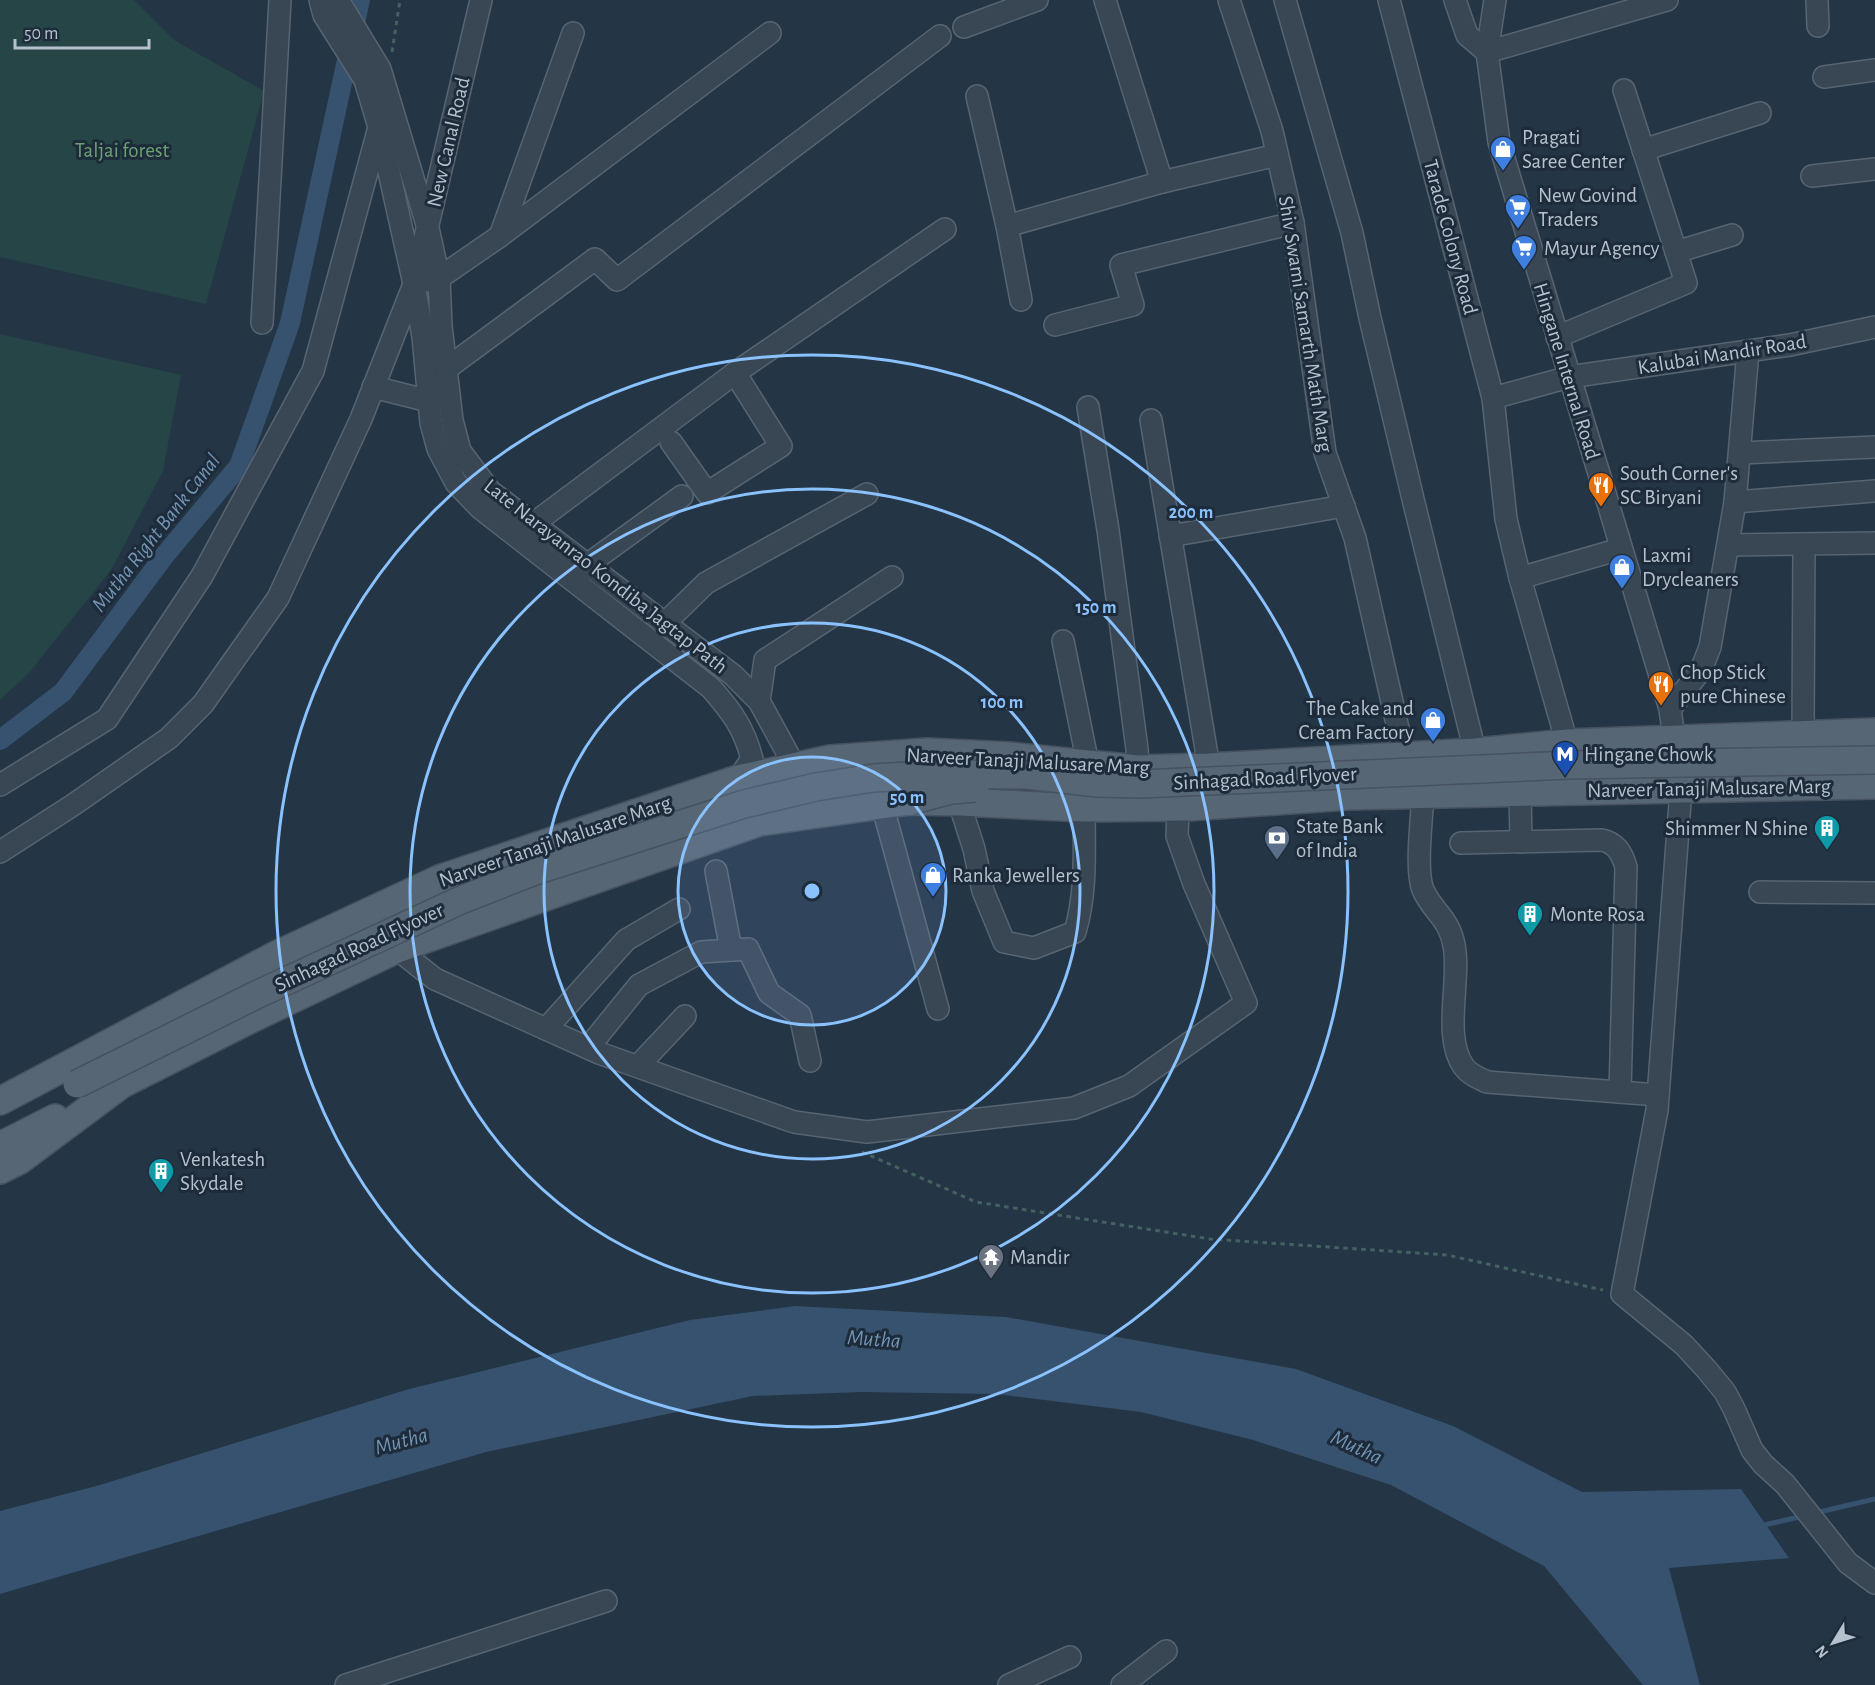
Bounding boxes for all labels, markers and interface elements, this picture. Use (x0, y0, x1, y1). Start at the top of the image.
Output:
scale bar (15, 12, 148, 50)
text: 50 m (24, 25, 58, 43)
street label: New Canal Road (423, 75, 474, 209)
place label: Pragati Saree Center (1522, 127, 1625, 172)
shop icon: Pragati Saree Center (1488, 134, 1518, 172)
park label: Taljai forest (75, 140, 170, 161)
street label: Tarade Colony Road (1420, 157, 1481, 317)
place label: New Govind Traders (1538, 185, 1637, 230)
supermarket icon: New Govind Traders (1503, 192, 1533, 230)
street label: Shiv Swami Samarth Math Marg (1275, 194, 1336, 455)
supermarket icon: Mayur Agency (1509, 233, 1539, 271)
place label: Mayur Agency (1544, 238, 1659, 259)
street label: Hingane Internal Road (1530, 280, 1603, 462)
street label: Kalubai Mandir Road (1636, 331, 1808, 378)
water label: Mutha Right Bank Canal (87, 449, 224, 616)
place label: South Corner's SC Biryani (1620, 463, 1738, 508)
restaurant icon: South Corner's SC Biryani (1586, 470, 1616, 508)
street label: Late Narayanrao Kondiba Jagtap Path (480, 475, 731, 678)
text: 200 m (1169, 504, 1213, 522)
place label: Laxmi Drycleaners (1642, 545, 1739, 590)
shop icon: Laxmi Drycleaners (1607, 552, 1637, 590)
text: 150 m (1076, 599, 1116, 617)
place label: Chop Stick pure Chinese (1680, 662, 1786, 707)
restaurant icon: Chop Stick pure Chinese (1646, 669, 1676, 707)
text: 100 m (981, 694, 1023, 712)
place label: The Cake and Cream Factory (1299, 698, 1414, 743)
shop icon: The Cake and Cream Factory (1418, 705, 1448, 743)
metro station icon: Hingane Chowk (1550, 739, 1580, 777)
place label: Hingane Chowk (1584, 744, 1714, 765)
street label: Narveer Tanaji Malusare Marg (906, 745, 1151, 778)
street label: Sinhagad Road Flyover (1173, 763, 1357, 794)
street label: Narveer Tanaji Malusare Marg (1587, 776, 1832, 801)
text: 50 m (890, 789, 924, 807)
street label: Narveer Tanaji Malusare Marg (437, 792, 675, 891)
building icon: Shimmer N Shine (1812, 813, 1842, 851)
place label: State Bank of India (1296, 816, 1383, 861)
place label: Shimmer N Shine (1665, 818, 1808, 839)
bank icon: State Bank of India (1262, 823, 1292, 861)
shop icon: Ranka Jewellers (918, 860, 948, 898)
place label: Ranka Jewellers (952, 865, 1080, 886)
centre of rings (802, 881, 822, 901)
street label: Sinhagad Road Flyover (272, 899, 447, 996)
building icon: Monte Rosa (1515, 899, 1545, 937)
place label: Monte Rosa (1550, 904, 1646, 925)
place label: Venkatesh Skydale (180, 1149, 265, 1194)
building icon: Venkatesh Skydale (146, 1156, 176, 1194)
temple icon: Mandir (976, 1242, 1006, 1280)
place label: Mandir (1010, 1247, 1070, 1268)
water label: Mutha (846, 1326, 902, 1352)
water label: Mutha (372, 1423, 430, 1459)
water label: Mutha (1328, 1426, 1386, 1468)
north arrow (1803, 1613, 1863, 1673)
text: N (1812, 1642, 1832, 1661)

